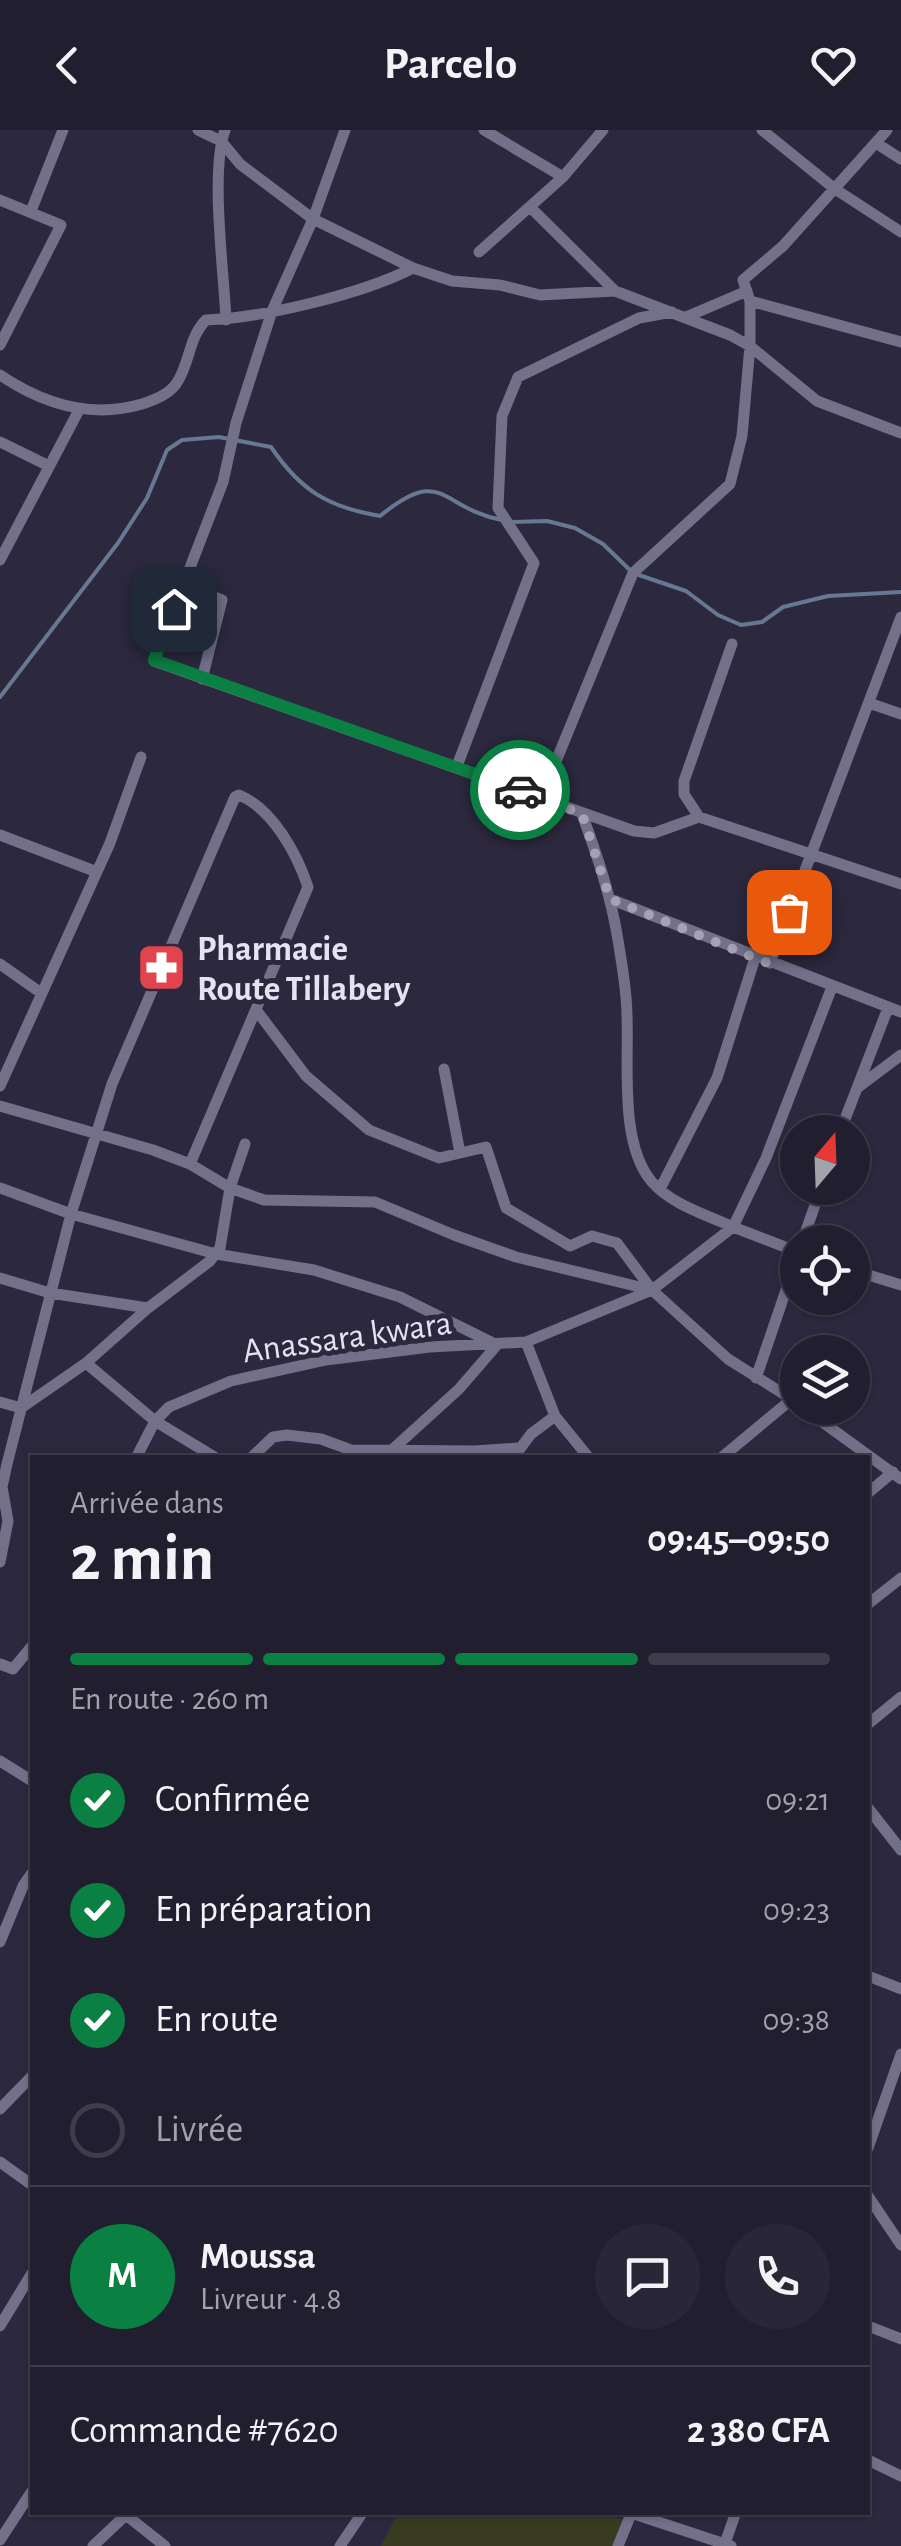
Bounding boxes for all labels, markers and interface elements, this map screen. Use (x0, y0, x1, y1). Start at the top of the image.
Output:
icon: back (40, 38, 95, 93)
icon: heart (806, 38, 861, 93)
text: Parcelo (384, 42, 517, 87)
pin (132, 567, 217, 652)
icon: home (147, 582, 202, 637)
courier (470, 740, 570, 840)
icon: car (493, 763, 548, 818)
pin (747, 870, 832, 955)
icon: bag (762, 885, 817, 940)
place label: Pharmacie Route Tillabery (197, 932, 411, 1007)
pharmacy icon: Pharmacie Route Tillabery (136, 942, 188, 994)
north arrow (780, 1115, 870, 1205)
map controls (780, 1115, 870, 1425)
button: locate (780, 1225, 870, 1315)
street label: Anassara kwara (240, 1305, 454, 1369)
button: layers (780, 1335, 870, 1425)
text: Arrivée dans (70, 1487, 224, 1519)
text: 09:45–09:50 (647, 1521, 830, 1559)
text: 2 min (70, 1527, 214, 1592)
text: En route · 260 m (70, 1683, 269, 1715)
icon: check (70, 1773, 125, 1828)
text: Confirmée (155, 1781, 310, 1819)
text: 09:21 (765, 1784, 830, 1816)
icon: check (70, 1883, 125, 1938)
text: En préparation (155, 1891, 373, 1929)
text: 09:23 (763, 1894, 830, 1926)
icon: check (70, 1993, 125, 2048)
text: En route (155, 2001, 278, 2039)
text: 09:38 (762, 2004, 830, 2036)
text: Livrée (155, 2111, 243, 2149)
button: chat (595, 2224, 700, 2329)
button: phone (725, 2224, 830, 2329)
text: Moussa (200, 2238, 316, 2276)
text: M (107, 2257, 138, 2295)
text: Livreur · 4.8 (200, 2283, 342, 2315)
text: Commande #7620 (70, 2412, 339, 2450)
text: 2 380 CFA (687, 2412, 830, 2450)

